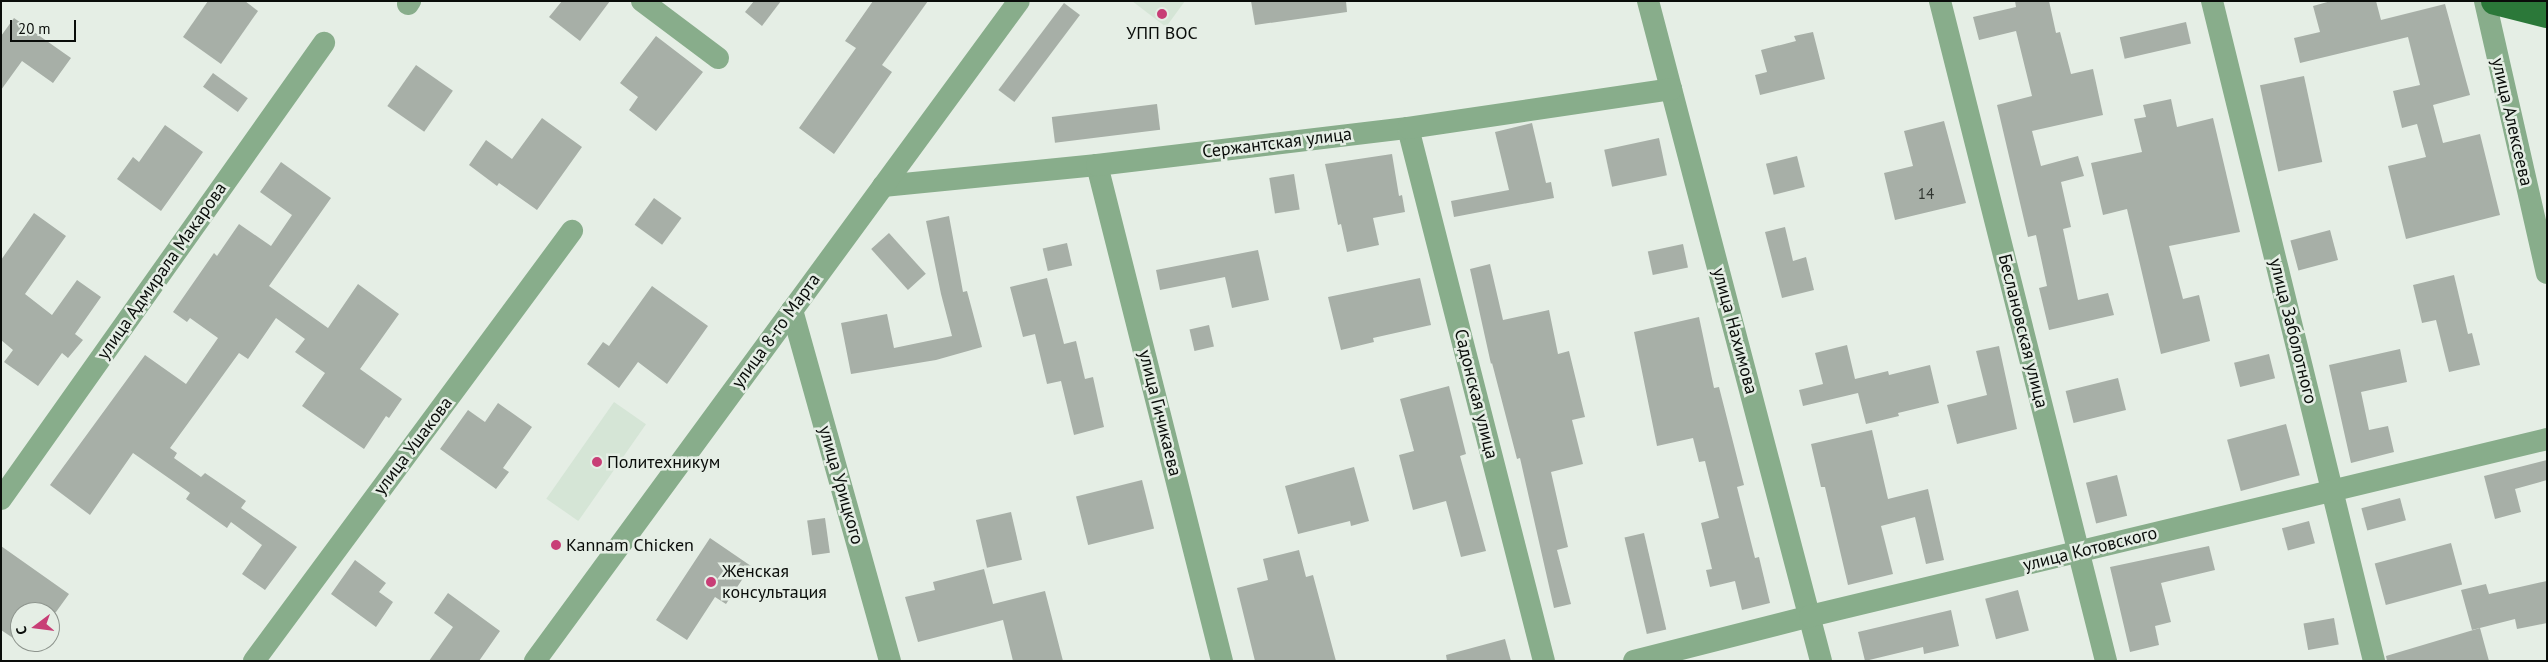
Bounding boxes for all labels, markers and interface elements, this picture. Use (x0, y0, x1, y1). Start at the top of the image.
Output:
marker: УПП ВОС (1156, 8, 1168, 20)
scale bar (12, 10, 79, 42)
text: 20 m (18, 19, 51, 38)
place label: УПП ВОС (1126, 22, 1198, 44)
street label: улица Алексеева (2487, 56, 2537, 188)
street label: Сержантская улица (1201, 123, 1353, 163)
street label: улица Адмирала Макарова (92, 178, 232, 364)
house number: 14 (1918, 185, 1934, 203)
street label: Беслановская улица (1993, 252, 2053, 410)
street label: улица Заболотного (2264, 256, 2322, 406)
street label: улица Нахимова (1708, 265, 1762, 397)
street label: улица 8-го Марта (727, 269, 825, 393)
street label: Садонская улица (1449, 327, 1503, 461)
street label: улица Гичикаева (1134, 347, 1186, 479)
street label: улица Ушакова (369, 392, 457, 500)
street label: улица Урицкого (814, 423, 868, 547)
place label: Политехникум (607, 451, 720, 473)
marker: Политехникум (591, 456, 603, 468)
street label: улица Котовского (2021, 522, 2159, 576)
place label: Kannam Chicken (566, 534, 694, 556)
marker: Kannam Chicken (550, 539, 562, 551)
place label: Женская консультация (722, 561, 827, 604)
marker: Женская консультация (704, 575, 718, 589)
north arrow (10, 602, 60, 652)
text: С (12, 625, 31, 637)

